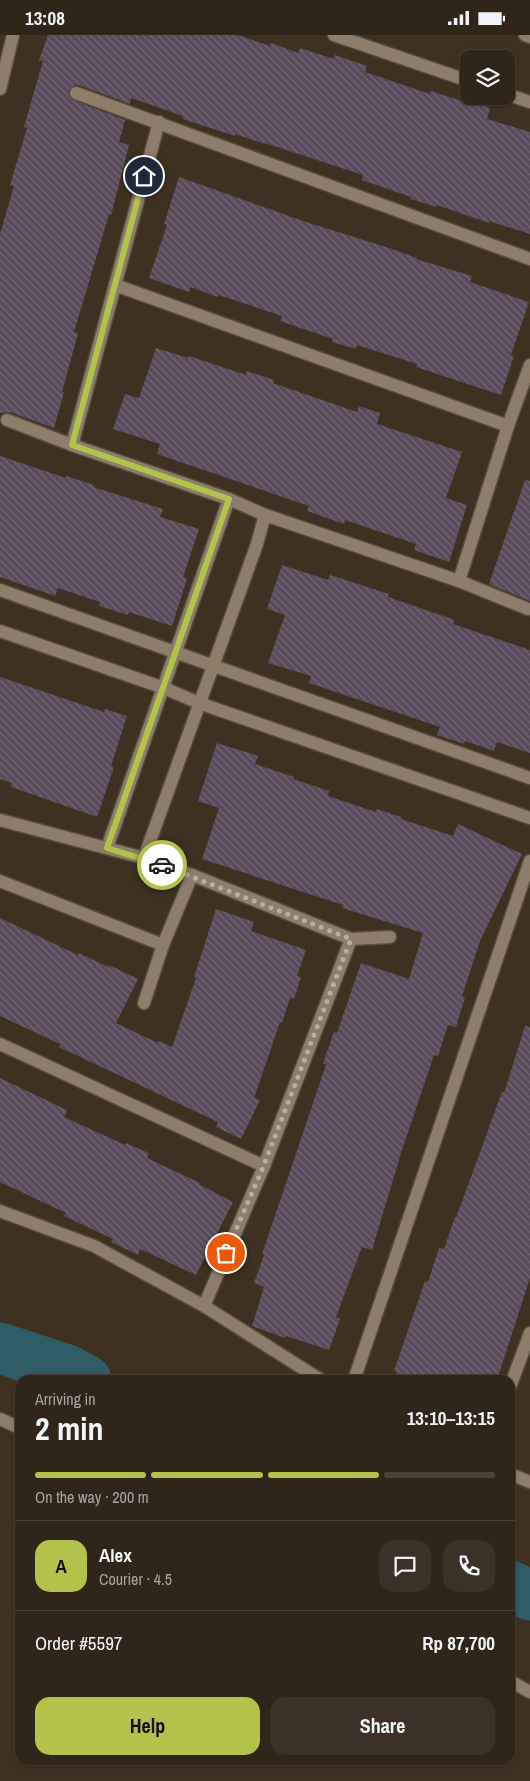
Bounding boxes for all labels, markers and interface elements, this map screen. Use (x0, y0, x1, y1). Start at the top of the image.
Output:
text: 13:08 (25, 5, 65, 31)
map controls (460, 50, 515, 105)
button: layers (460, 50, 515, 105)
pin (123, 155, 165, 197)
icon: home (130, 162, 158, 190)
courier (137, 840, 187, 890)
icon: car (148, 851, 176, 879)
pin (205, 1232, 247, 1274)
icon: bag (212, 1239, 240, 1267)
text: Arriving in (35, 1388, 96, 1410)
text: 13:10–13:15 (407, 1405, 495, 1431)
text: 2 min (35, 1407, 104, 1450)
text: On the way · 200 m (35, 1486, 149, 1508)
button: chat (379, 1540, 431, 1592)
button: phone (443, 1540, 495, 1592)
text: Alex (99, 1542, 132, 1568)
text: A (55, 1553, 67, 1579)
text: Courier · 4.5 (99, 1568, 172, 1590)
text: Order #5597 (35, 1630, 122, 1656)
text: Rp 87,700 (422, 1630, 495, 1656)
button: Help (35, 1697, 260, 1755)
button: Share (270, 1697, 495, 1755)

